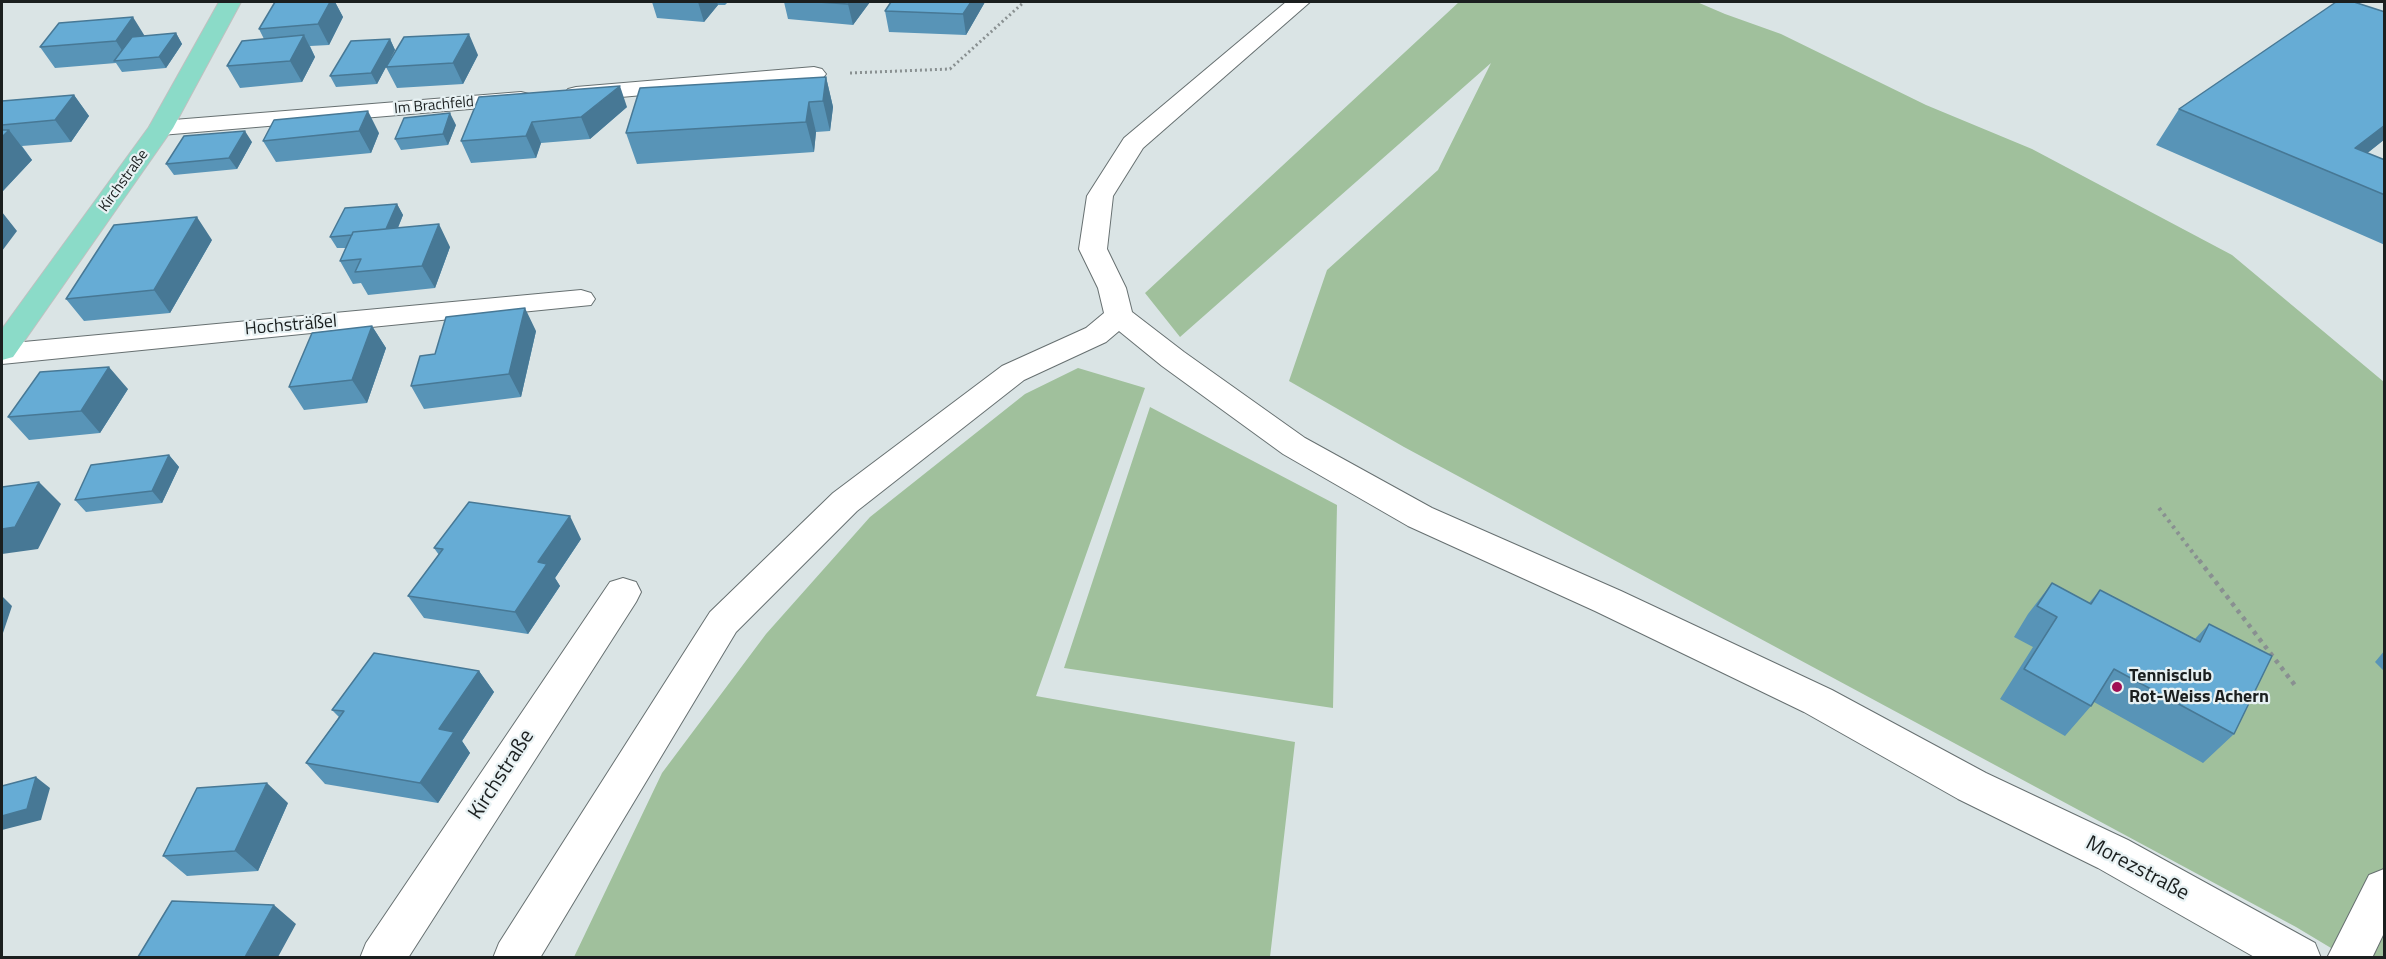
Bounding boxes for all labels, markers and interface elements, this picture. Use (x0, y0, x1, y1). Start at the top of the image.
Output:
street label: Im Brachfeld (393, 94, 475, 118)
street label: Kirchstraße (95, 146, 153, 216)
street label: Hochsträßel (244, 311, 338, 341)
place label: Tennisclub Rot-Weiss Achern (2129, 666, 2269, 708)
marker: Tennisclub Rot-Weiss Achern (2110, 680, 2124, 694)
street label: Kirchstraße (464, 726, 540, 824)
street label: Morezstraße (2081, 831, 2193, 907)

